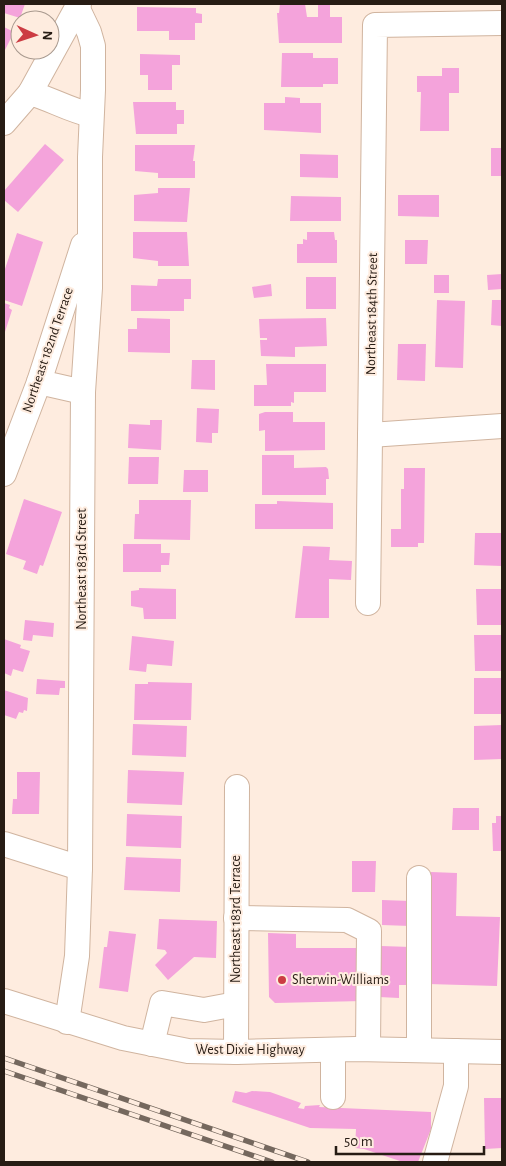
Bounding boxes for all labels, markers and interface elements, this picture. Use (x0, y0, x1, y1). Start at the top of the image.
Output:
north arrow (10, 10, 60, 60)
text: N (40, 30, 54, 41)
street label: Northeast 184th Street (364, 252, 380, 375)
street label: Northeast 182nd Terrace (20, 286, 76, 414)
street label: Northeast 183rd Street (75, 508, 89, 630)
street label: Northeast 183rd Terrace (229, 855, 243, 983)
place label: Sherwin-Williams (292, 973, 389, 987)
marker: Sherwin-Williams (276, 974, 288, 986)
street label: West Dixie Highway (195, 1043, 305, 1057)
scale bar (336, 1124, 484, 1156)
text: 50 m (344, 1134, 373, 1149)

